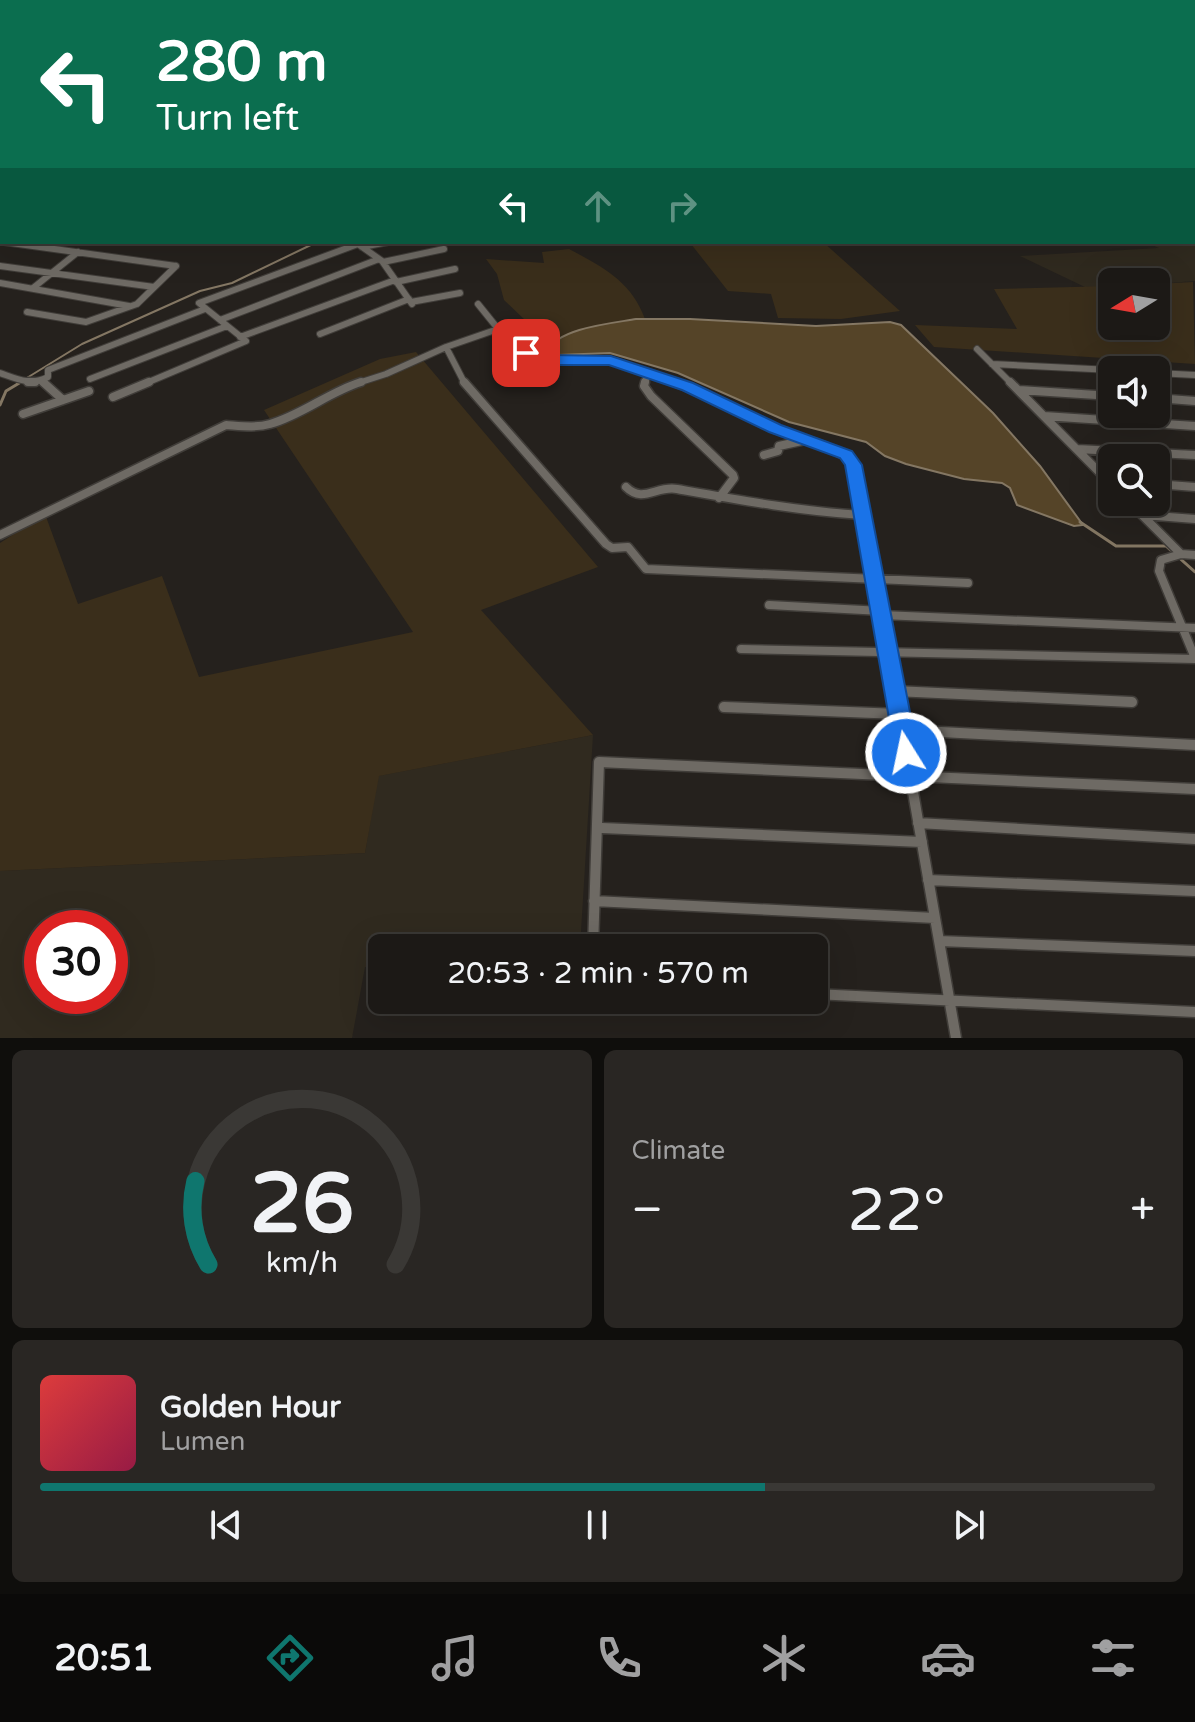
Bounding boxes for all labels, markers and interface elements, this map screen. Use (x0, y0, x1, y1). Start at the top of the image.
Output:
text: 280 m (156, 29, 327, 96)
icon: left (24, 32, 128, 136)
text: Turn left (156, 97, 299, 140)
icon: left (492, 184, 536, 228)
icon: ahead (576, 184, 620, 228)
icon: right (660, 184, 704, 228)
north arrow (1098, 268, 1170, 340)
map controls (1098, 268, 1170, 516)
pin (492, 319, 560, 387)
icon: arrive (504, 331, 548, 375)
button: sound (1098, 356, 1170, 428)
button: search (1098, 444, 1170, 516)
position arrow (864, 711, 948, 795)
speed limit sign: 30 (24, 910, 128, 1014)
text: 20:53 · 2 min · 570 m (447, 955, 749, 992)
text: Climate (632, 1135, 725, 1166)
text: 26 (250, 1155, 354, 1255)
text: 22° (848, 1175, 946, 1247)
text: − (632, 1184, 663, 1237)
text: + (1130, 1184, 1155, 1237)
text: km/h (266, 1246, 338, 1280)
text: Golden Hour (160, 1389, 341, 1426)
text: Lumen (160, 1426, 245, 1457)
icon: previous (204, 1503, 248, 1547)
icon: pause (575, 1503, 619, 1547)
icon: next (947, 1503, 991, 1547)
icon: directions (262, 1630, 318, 1686)
icon: music (427, 1630, 483, 1686)
icon: phone (591, 1630, 647, 1686)
icon: climate (756, 1630, 812, 1686)
icon: car (920, 1630, 976, 1686)
icon: filters (1085, 1630, 1141, 1686)
text: 20:51 (54, 1637, 154, 1680)

